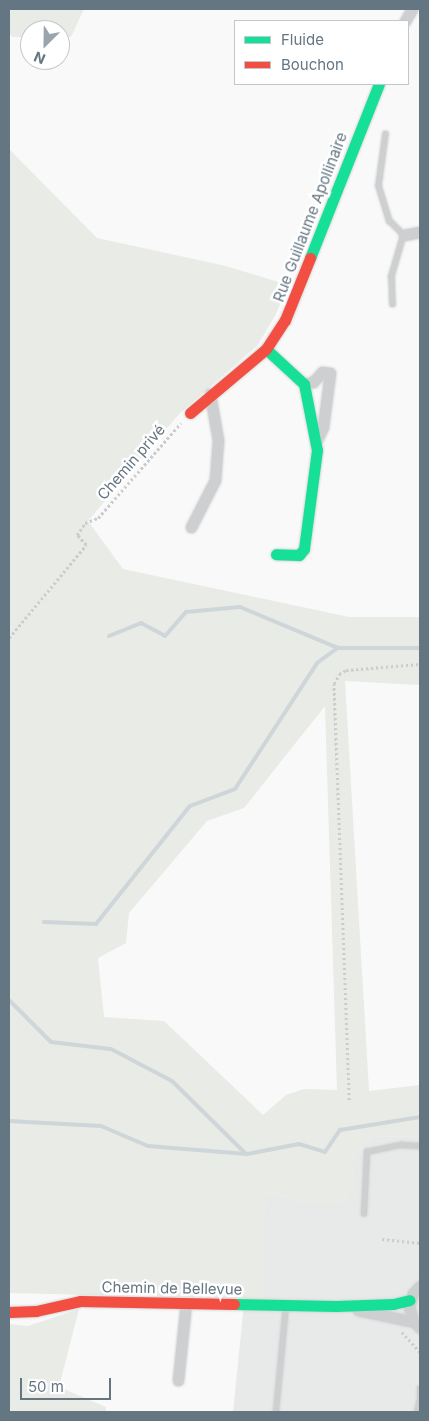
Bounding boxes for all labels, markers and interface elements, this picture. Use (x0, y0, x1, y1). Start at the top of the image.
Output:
north arrow (20, 20, 70, 70)
legend (234, 20, 409, 85)
text: Fluide (281, 30, 324, 49)
text: N (31, 48, 48, 68)
text: Bouchon (281, 55, 344, 74)
street label: Rue Guillaume Apollinaire (269, 130, 351, 304)
street label: Chemin privé (93, 421, 169, 503)
street label: Chemin de Bellevue (101, 1278, 243, 1298)
scale bar (22, 1368, 114, 1400)
text: 50 m (28, 1377, 64, 1396)

